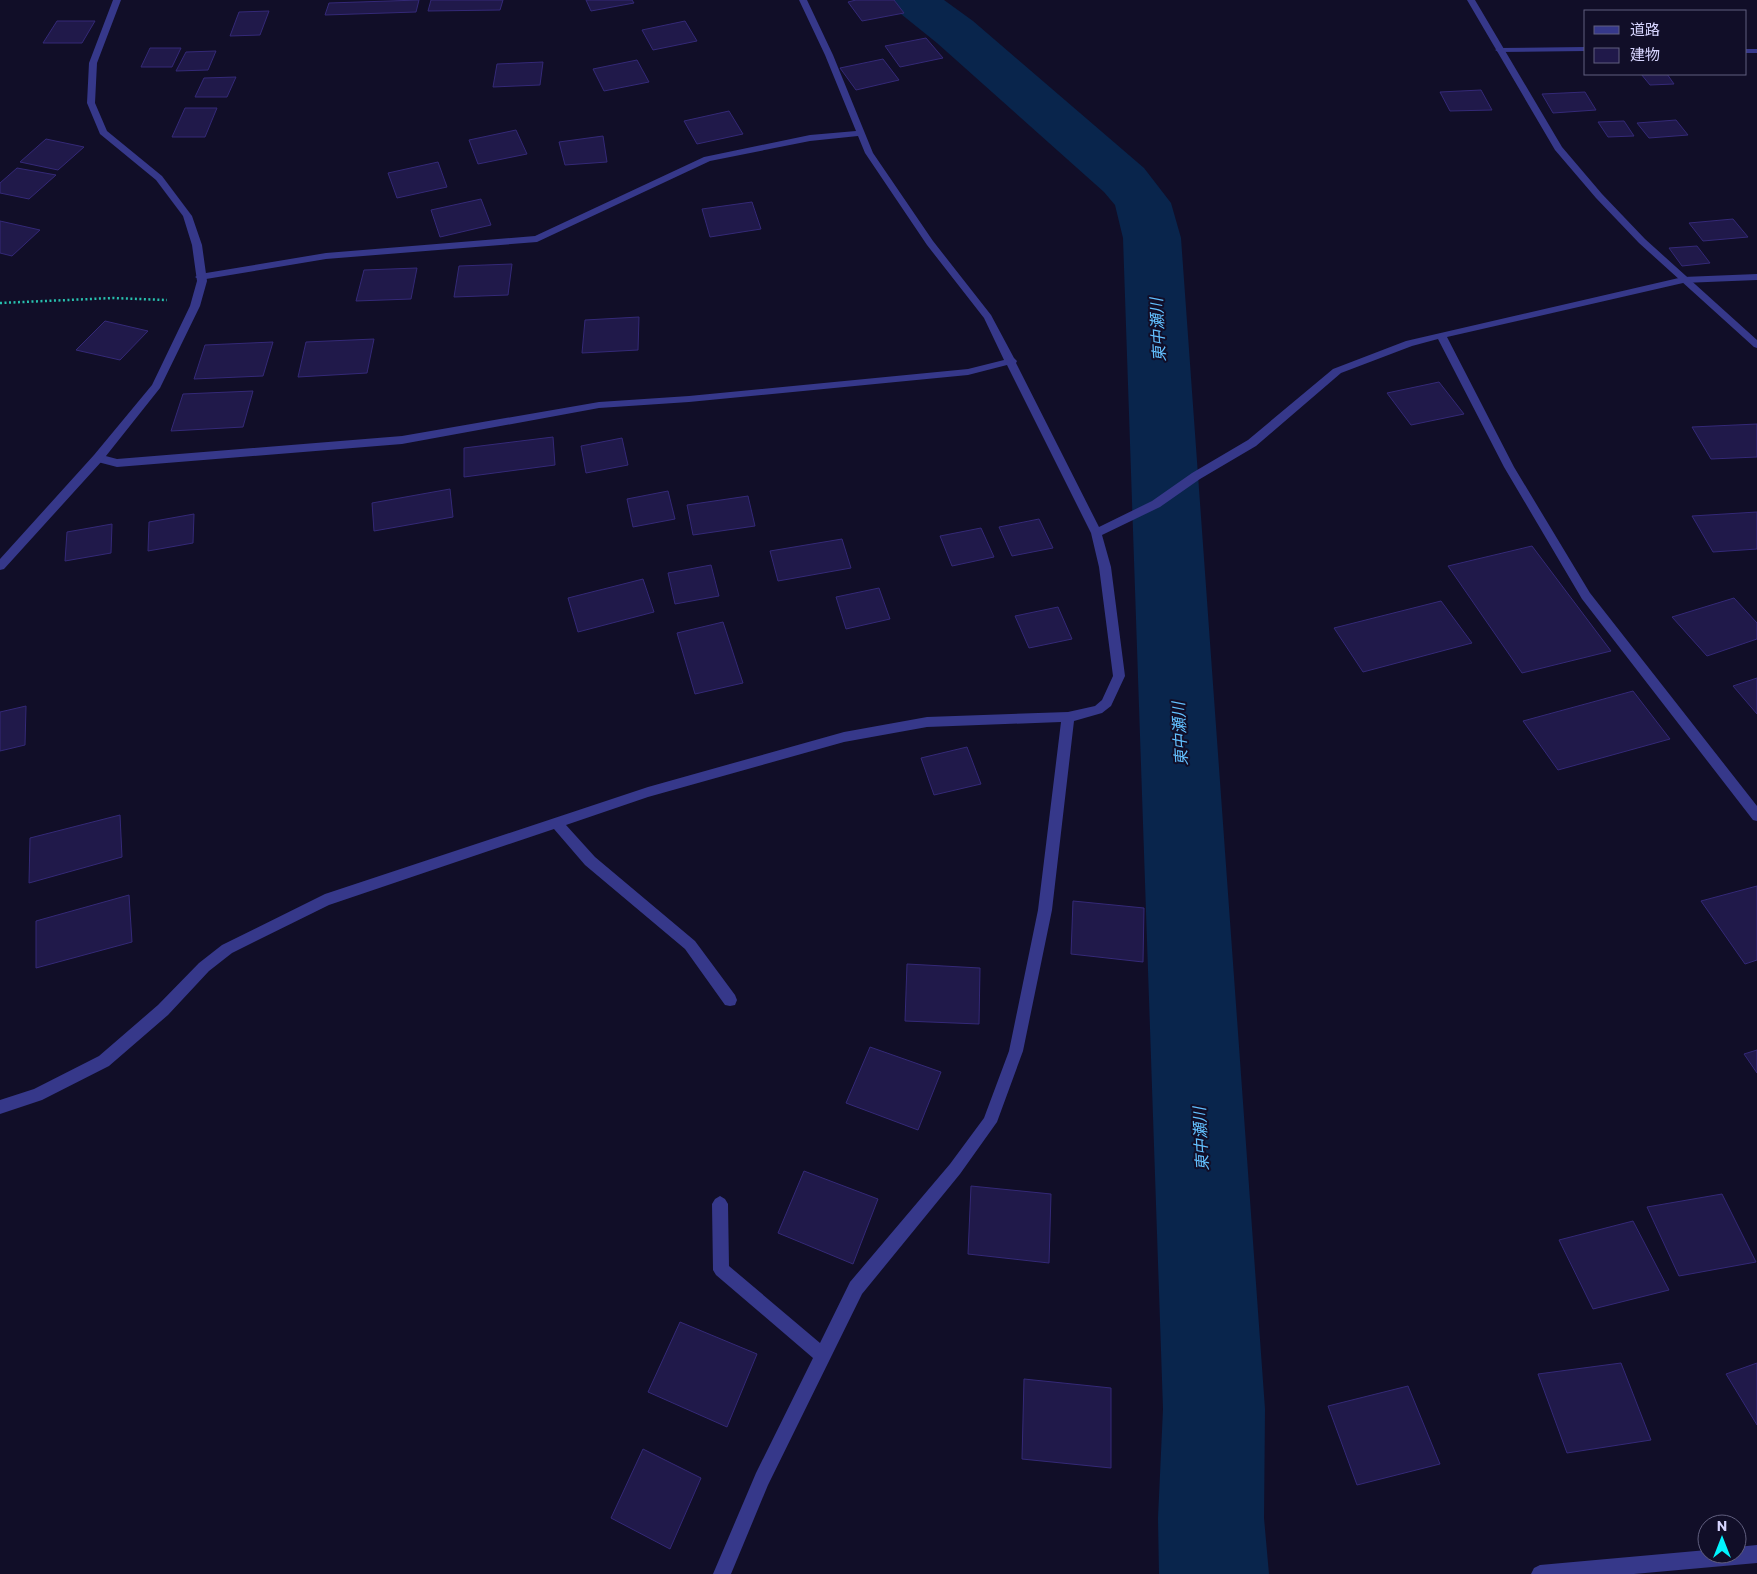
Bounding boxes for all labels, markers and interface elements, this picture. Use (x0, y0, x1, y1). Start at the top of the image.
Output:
legend (1584, 10, 1747, 75)
text: 道路 (1630, 20, 1660, 38)
text: 建物 (1630, 45, 1660, 63)
water label: 東中瀬川 (1146, 296, 1168, 362)
water label: 東中瀬川 (1168, 700, 1190, 766)
water label: 東中瀬川 (1189, 1105, 1211, 1171)
north arrow (1697, 1514, 1747, 1564)
text: N (1717, 1517, 1727, 1534)

